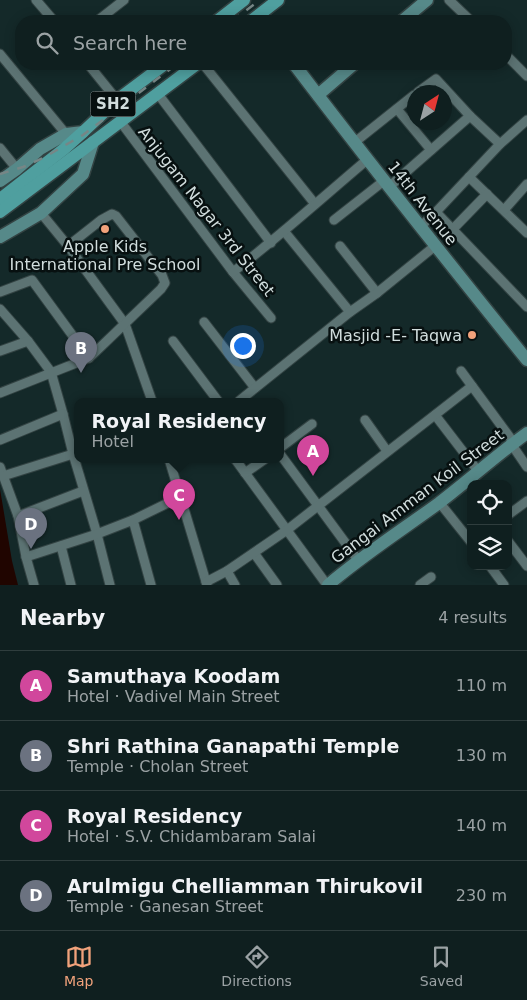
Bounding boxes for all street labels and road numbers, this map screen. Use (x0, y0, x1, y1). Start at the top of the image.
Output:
road number: SH2 (90, 92, 136, 116)
street label: Anjugam Nagar 3rd Street (134, 123, 279, 300)
street label: 14th Avenue (384, 158, 461, 249)
street label: Gangai Amman Koil Street (327, 425, 507, 567)

